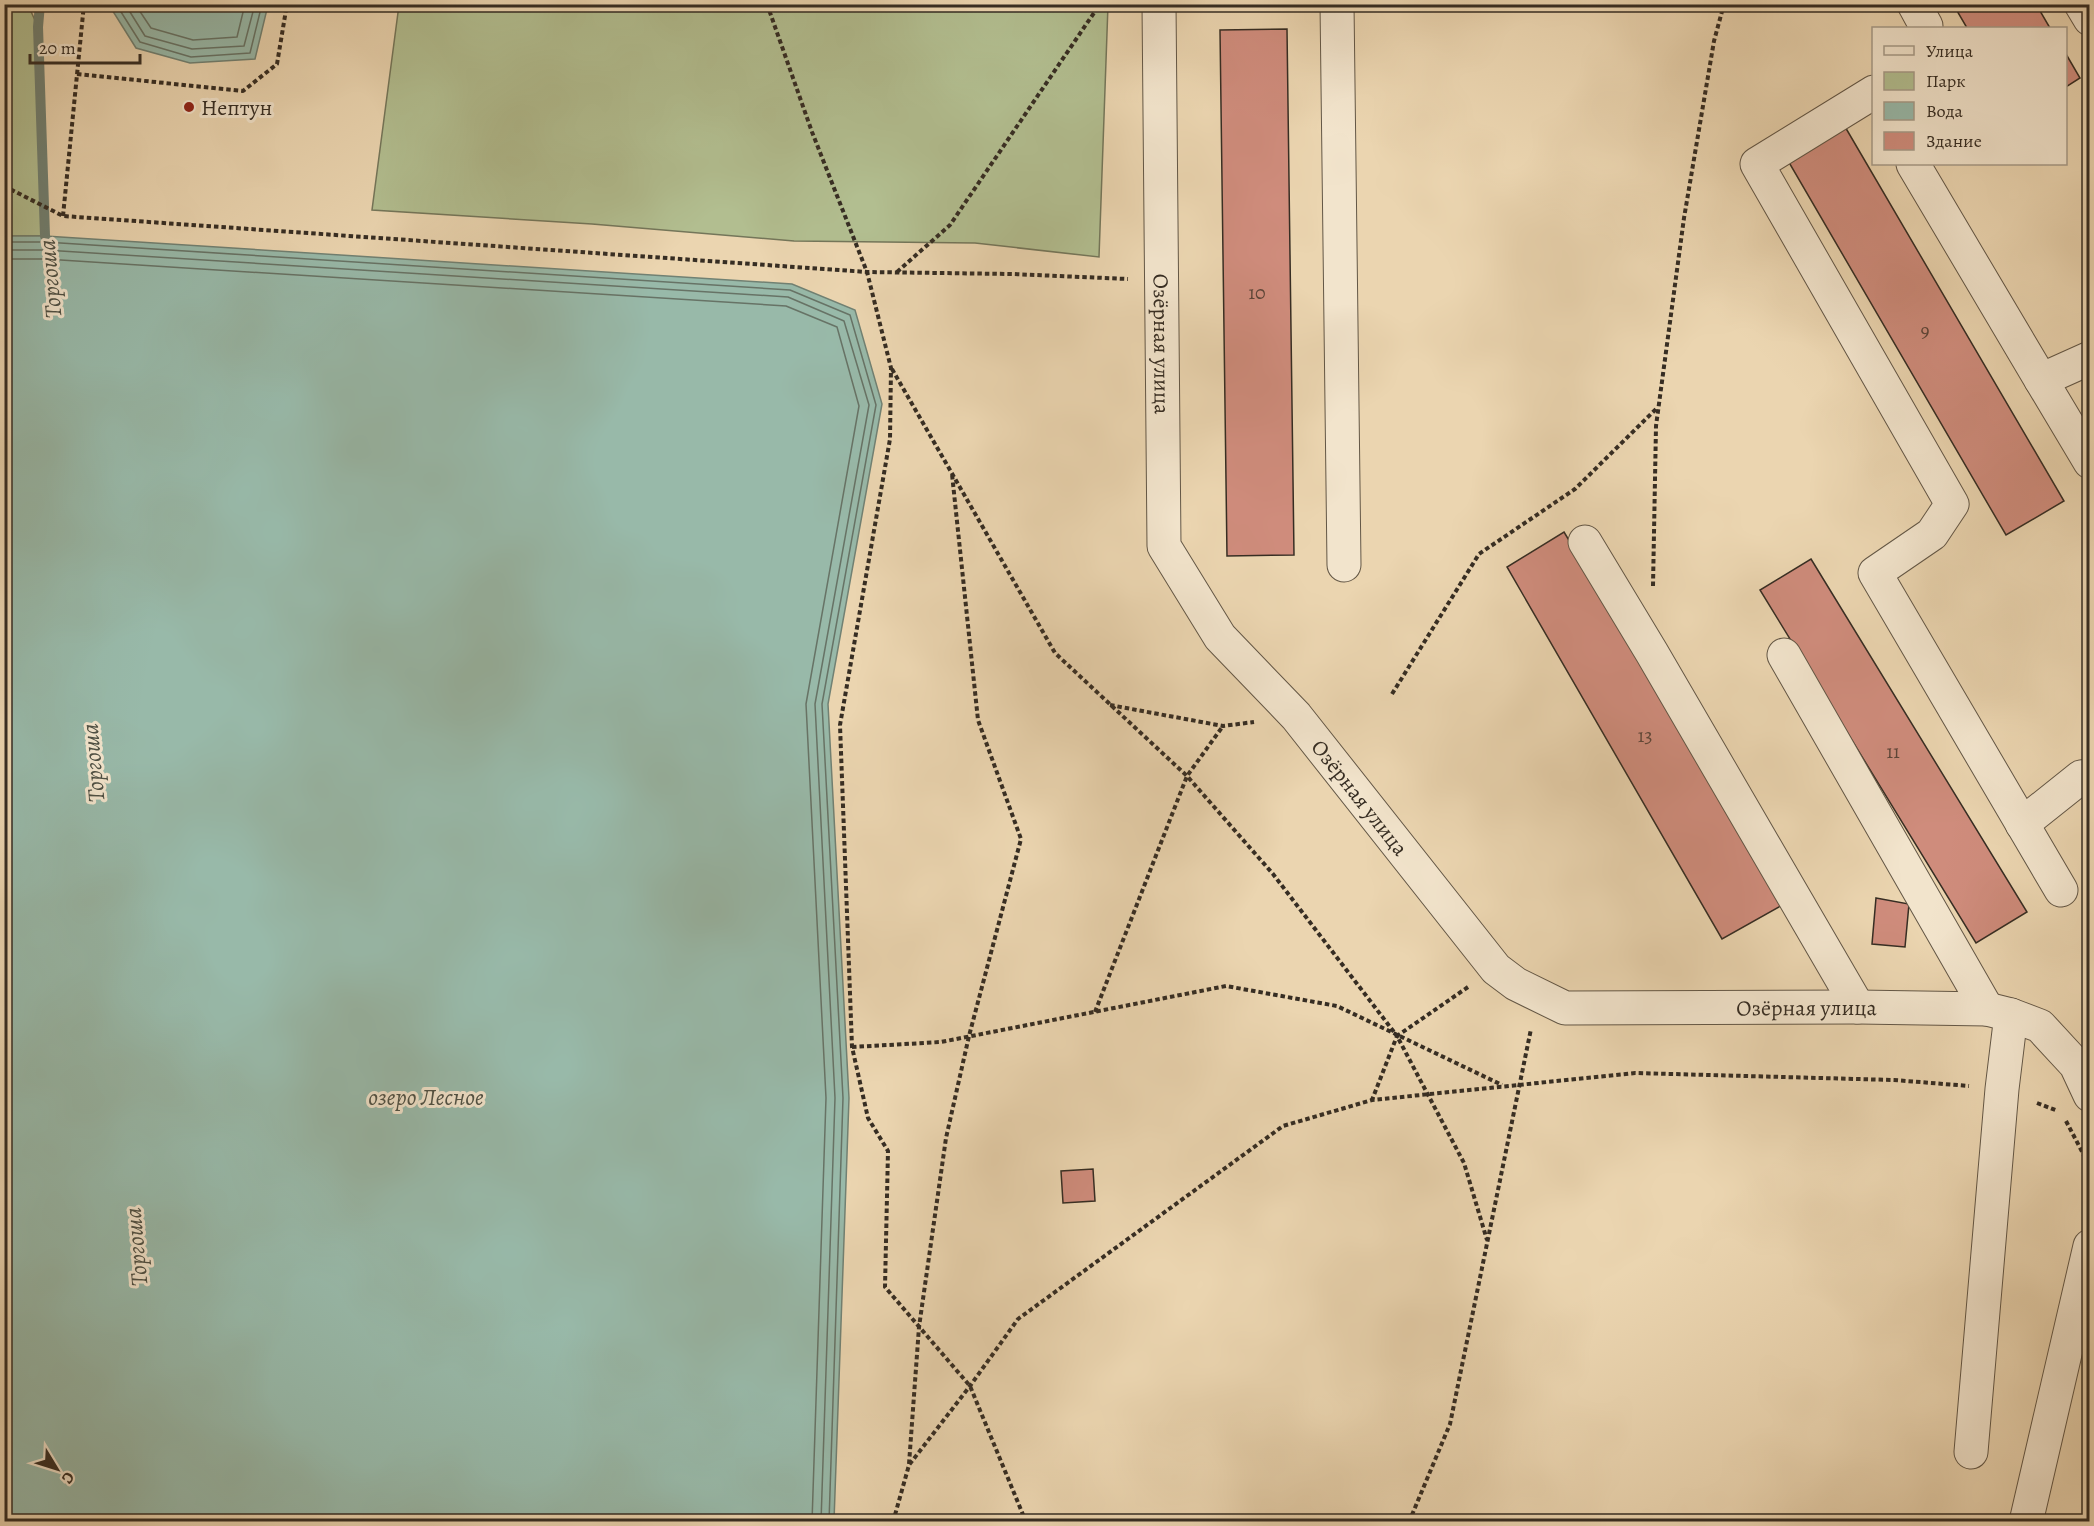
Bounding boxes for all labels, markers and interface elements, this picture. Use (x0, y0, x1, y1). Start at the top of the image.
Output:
scale bar (30, 27, 140, 65)
legend (1872, 27, 2067, 165)
text: 20 m (39, 36, 76, 60)
text: Улица (1926, 39, 1974, 63)
text: Парк (1926, 69, 1966, 93)
place label: Нептун (201, 93, 272, 123)
text: Вода (1926, 99, 1964, 123)
marker: Нептун (182, 100, 196, 114)
text: Здание (1926, 129, 1982, 153)
water label: Торгоша (31, 238, 69, 320)
street label: Озёрная улица (1145, 274, 1177, 415)
house number: 10 (1248, 279, 1266, 306)
house number: 9 (1920, 317, 1930, 344)
water label: Торгоша (74, 722, 112, 804)
house number: 13 (1637, 722, 1653, 749)
street label: Озёрная улица (1304, 733, 1415, 863)
house number: 11 (1886, 738, 1900, 765)
street label: Озёрная улица (1736, 993, 1878, 1023)
water label: озеро Лесное (368, 1081, 484, 1113)
water label: Торгоша (117, 1206, 155, 1288)
north arrow (27, 1439, 87, 1499)
text: С (56, 1467, 80, 1488)

